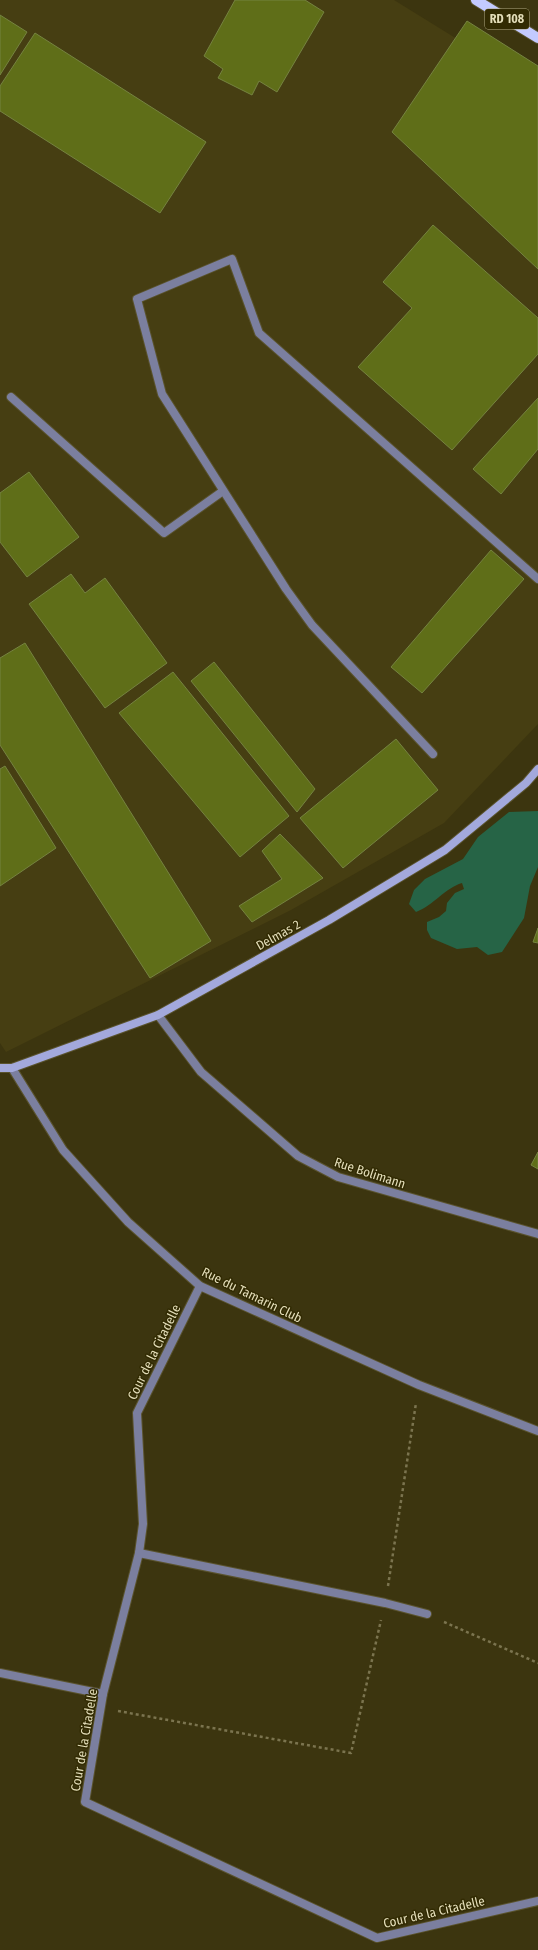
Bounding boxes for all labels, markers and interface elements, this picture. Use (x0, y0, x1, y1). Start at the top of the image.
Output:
road number: RD 108 (485, 9, 529, 29)
street label: Delmas 2 (253, 917, 303, 953)
street label: Rue Bolimann (332, 1154, 408, 1192)
street label: Rue du Tamarin Club (199, 1264, 305, 1326)
street label: Cour de la Citadelle (124, 1302, 184, 1402)
street label: Cour de la Citadelle (68, 1688, 100, 1792)
street label: Cour de la Citadelle (382, 1893, 486, 1931)

